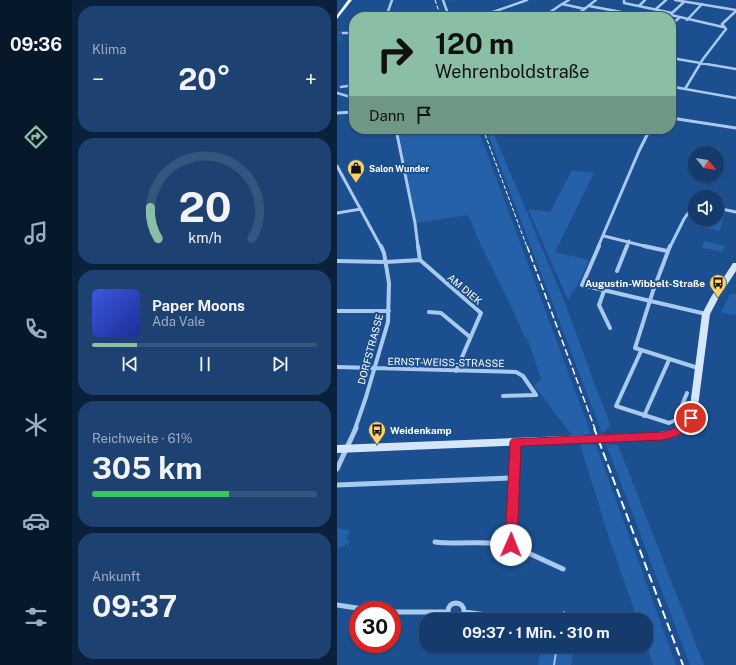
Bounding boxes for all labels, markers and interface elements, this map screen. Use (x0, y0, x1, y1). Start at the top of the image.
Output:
text: 120 m (435, 27, 514, 60)
icon: right (369, 28, 421, 80)
text: 09:36 (10, 34, 62, 55)
text: Klima (92, 42, 126, 57)
text: 20° (178, 61, 231, 97)
text: Wehrenboldstraße (435, 61, 589, 82)
text: − (92, 66, 104, 92)
text: + (305, 66, 317, 92)
icon: arrive (413, 104, 435, 126)
text: Dann (369, 107, 405, 124)
icon: directions (22, 123, 50, 151)
north arrow (688, 146, 724, 182)
map controls (688, 146, 724, 226)
shop icon: Salon Wunder (346, 158, 366, 183)
place label: Salon Wunder (369, 163, 429, 174)
text: 20 (178, 181, 231, 230)
button: sound (688, 190, 724, 226)
icon: music (22, 219, 50, 247)
text: km/h (188, 228, 221, 245)
street label: AM DIEK (445, 271, 485, 307)
bus stop icon: Augustin-Wibbelt-Straße (708, 273, 728, 298)
place label: Augustin-Wibbelt-Straße (585, 277, 705, 289)
text: Paper Moons (152, 297, 245, 314)
street label: DORFSTRASSE (355, 312, 385, 386)
text: Ada Vale (152, 314, 205, 329)
icon: phone (22, 315, 50, 343)
icon: previous (119, 353, 141, 375)
icon: pause (194, 353, 216, 375)
icon: next (269, 353, 291, 375)
street label: ERNST-WEISS-STRASSE (387, 355, 505, 369)
pin (674, 401, 708, 435)
icon: arrive (680, 407, 702, 429)
icon: climate (22, 411, 50, 439)
bus stop icon: Weidenkamp (367, 420, 387, 445)
place label: Weidenkamp (390, 424, 452, 436)
text: Reichweite · 61% (92, 431, 193, 446)
text: 305 km (92, 450, 202, 486)
icon: car (22, 507, 50, 535)
position arrow (490, 524, 532, 566)
text: Ankunft (92, 569, 141, 584)
text: 09:37 (92, 588, 177, 624)
speed limit sign: 30 (349, 601, 401, 653)
icon: filters (22, 603, 50, 631)
text: 09:37 · 1 Min. · 310 m (462, 624, 610, 641)

